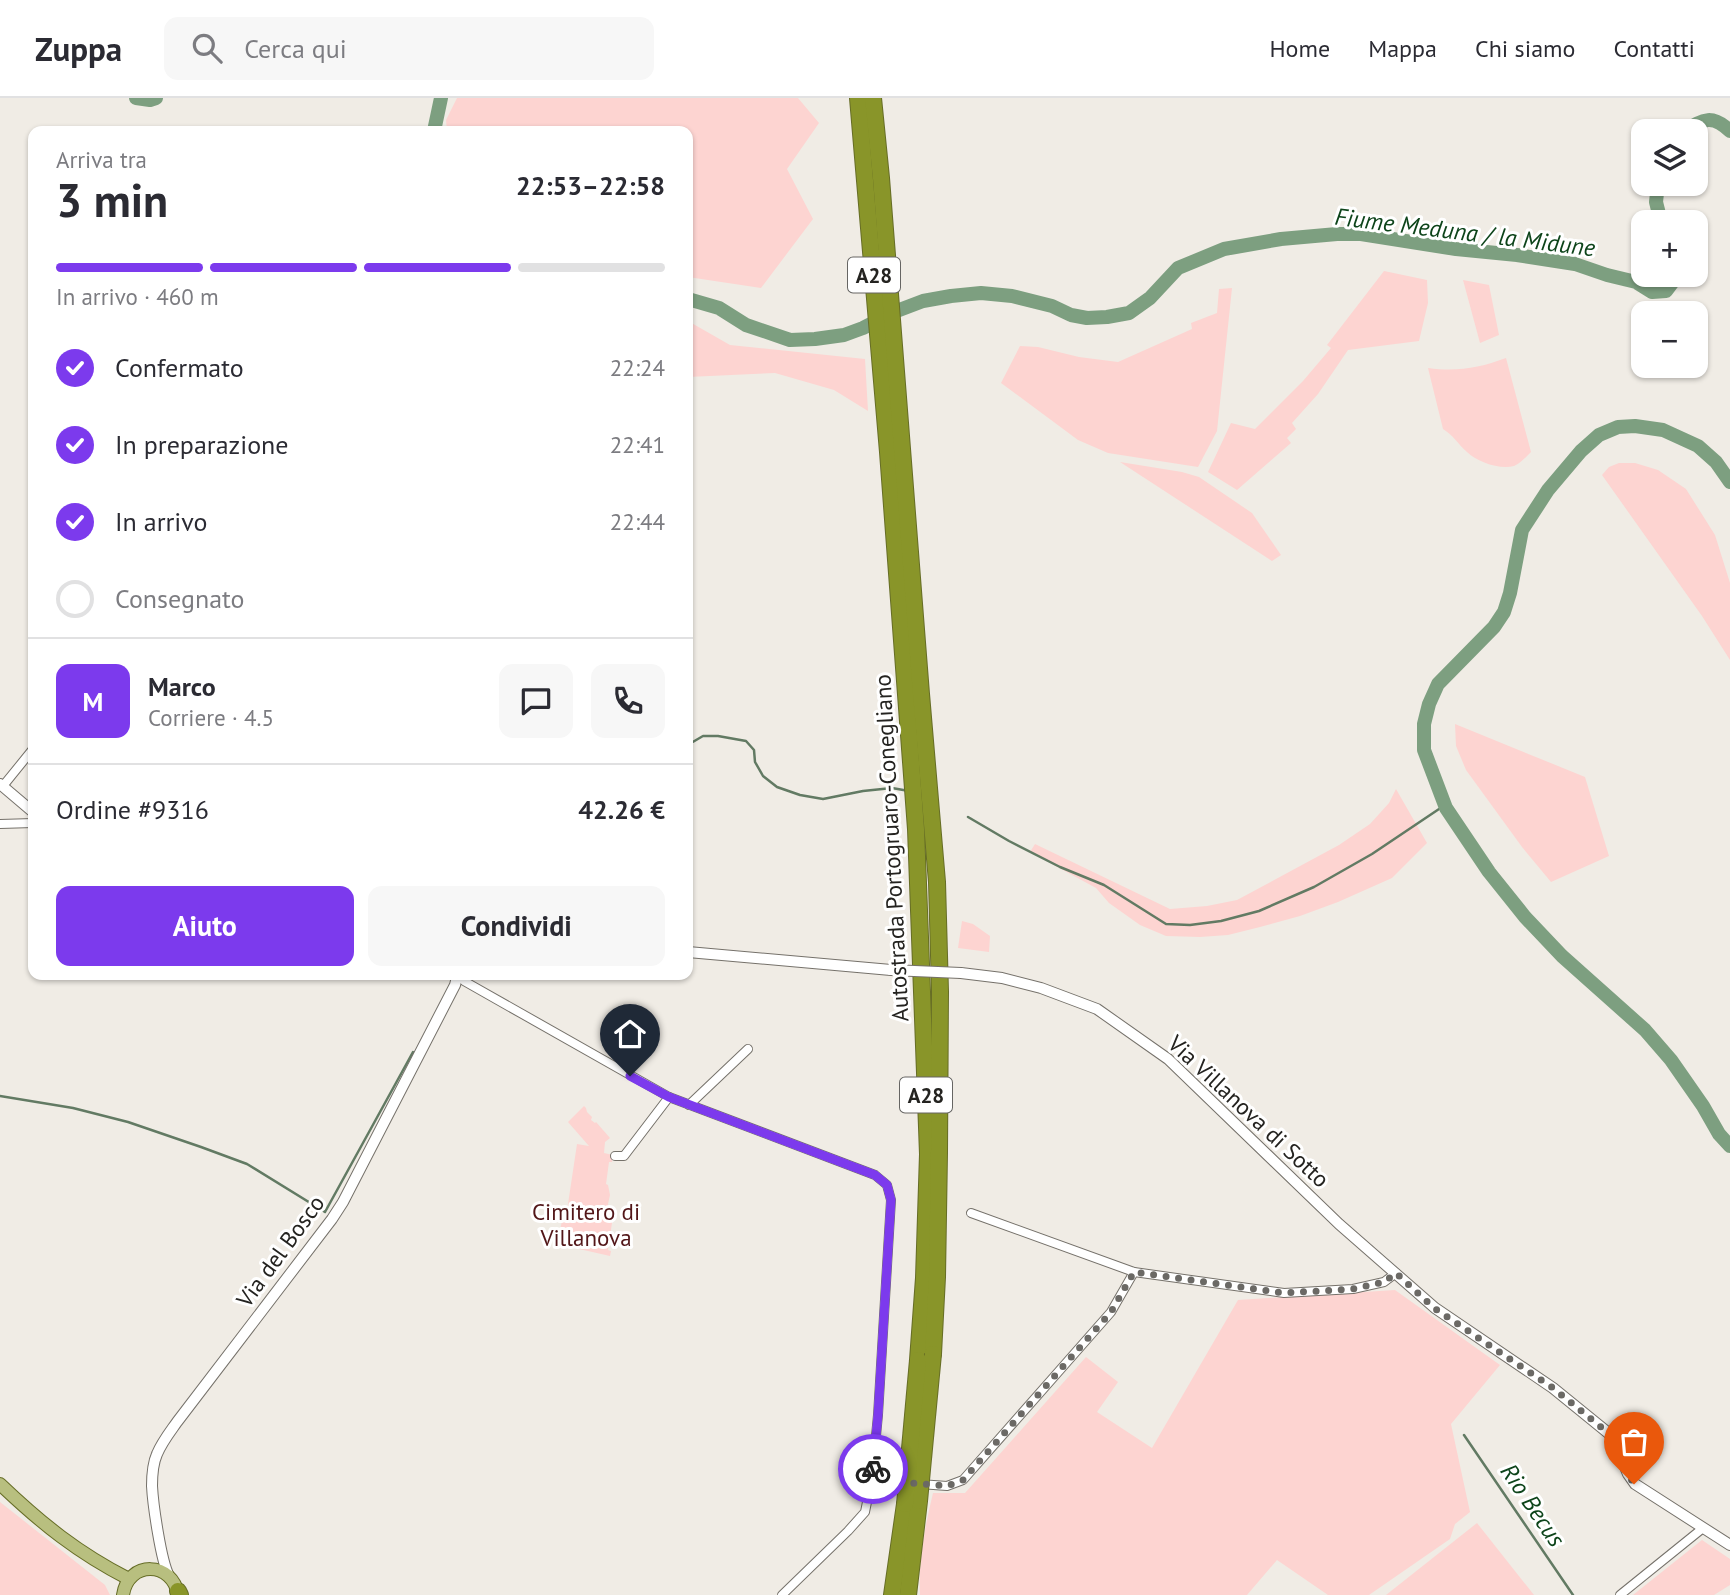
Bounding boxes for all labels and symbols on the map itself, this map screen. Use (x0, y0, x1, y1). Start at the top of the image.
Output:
water label: Fiume Meduna / la Midune (1333, 201, 1597, 263)
road number: A28 (848, 258, 900, 292)
street label: Autostrada Portogruaro-Conegliano (867, 674, 915, 1022)
pin (600, 1004, 660, 1076)
street label: Via Villanova di Sotto (1161, 1028, 1336, 1193)
road number: A28 (900, 1077, 952, 1112)
street label: Via del Bosco (229, 1189, 330, 1313)
park label: Cimitero di Villanova (532, 1197, 640, 1252)
pin (1604, 1412, 1664, 1484)
courier (838, 1434, 908, 1504)
water label: Rio Becus (1494, 1457, 1572, 1553)

